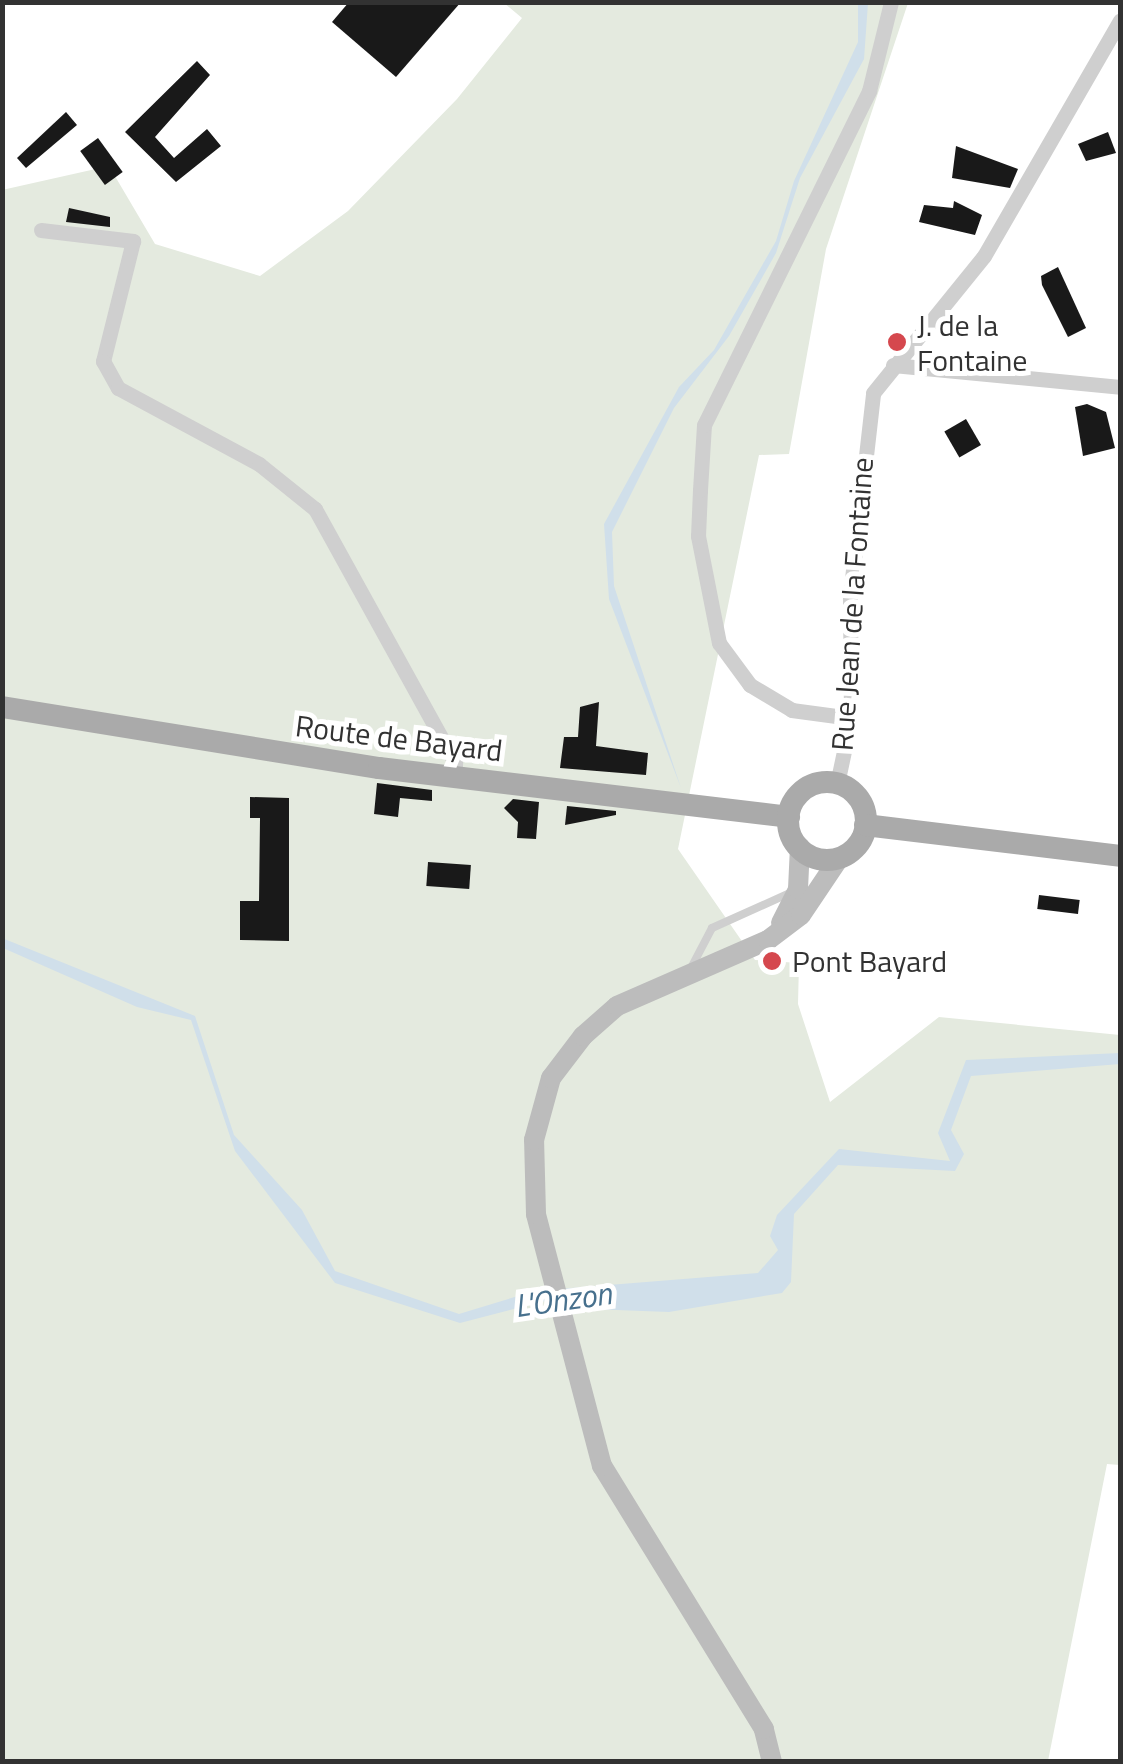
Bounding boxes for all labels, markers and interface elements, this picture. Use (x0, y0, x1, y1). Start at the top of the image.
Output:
place label: J. de la Fontaine (917, 307, 1027, 378)
marker: J. de la Fontaine (886, 331, 908, 353)
street label: Rue Jean de la Fontaine (824, 456, 880, 752)
street label: Route de Bayard (293, 707, 505, 769)
place label: Pont Bayard (792, 943, 947, 979)
marker: Pont Bayard (761, 950, 783, 972)
water label: L'Onzon (512, 1273, 614, 1325)

